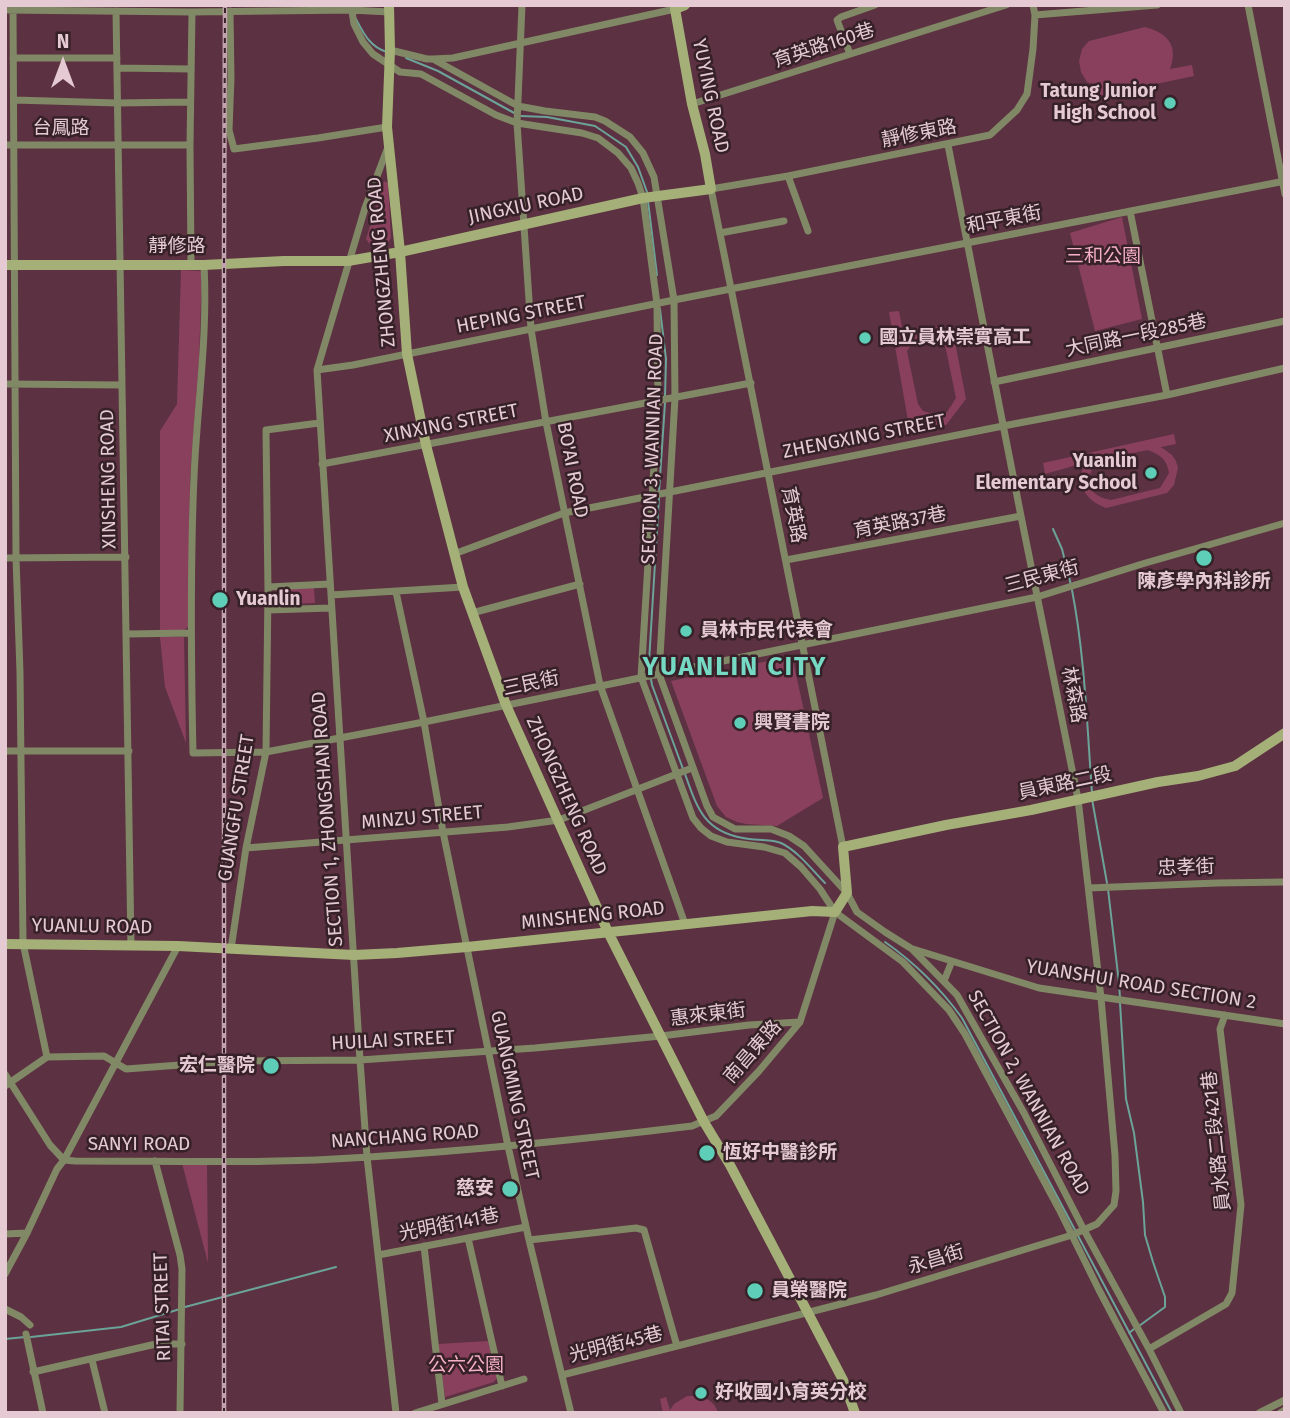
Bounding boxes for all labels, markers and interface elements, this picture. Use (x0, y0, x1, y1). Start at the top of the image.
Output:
street label: 育英路160巷 (771, 19, 877, 73)
north arrow (28, 28, 98, 98)
text: N (57, 30, 69, 53)
street label: YUYING ROAD (687, 37, 733, 155)
place label: Tatung Junior High School (1040, 81, 1156, 125)
marker: Tatung Junior High School (1162, 95, 1178, 111)
street label: 靜修東路 (880, 116, 958, 152)
street label: 台鳳路 (33, 118, 89, 140)
street label: ZHONGZHENG ROAD (363, 176, 401, 348)
street label: JINGXIU ROAD (466, 183, 586, 229)
street label: 和平東街 (965, 202, 1043, 238)
street label: 靜修路 (149, 236, 205, 258)
park label: 三和公園 (1065, 246, 1141, 268)
street label: HEPING STREET (454, 291, 588, 339)
street label: 大同路一段285巷 (1064, 310, 1208, 362)
place label: 國立員林崇實高工 (879, 327, 1031, 349)
marker: 國立員林崇實高工 (857, 330, 873, 346)
street label: SECTION 3, WANNIAN ROAD (638, 333, 668, 565)
street label: XINXING STREET (382, 400, 520, 448)
street label: XINSHENG ROAD (96, 409, 122, 549)
street label: ZHENGXING STREET (781, 410, 947, 464)
street label: BO'AI ROAD (552, 420, 592, 520)
place label: Yuanlin Elementary School (975, 451, 1137, 495)
marker: Yuanlin Elementary School (1143, 465, 1159, 481)
street label: 育英路 (776, 485, 810, 545)
street label: 育英路37巷 (852, 503, 948, 543)
marker: 陳彥學內科診所 (1194, 548, 1214, 568)
street label: 三民東街 (1002, 556, 1082, 598)
place label: 陳彥學內科診所 (1138, 571, 1270, 593)
place label: Yuanlin (236, 589, 300, 611)
marker: Yuanlin (210, 590, 230, 610)
place label: 員林市民代表會 (700, 620, 833, 642)
marker: 員林市民代表會 (678, 623, 694, 639)
district label: YUANLIN CITY (644, 652, 826, 684)
street label: 林森路 (1056, 665, 1090, 725)
street label: 三民街 (501, 667, 561, 701)
street label: SECTION 1, ZHONGSHAN ROAD (308, 691, 348, 947)
place label: 興賢書院 (754, 712, 830, 734)
street label: ZHONGZHENG ROAD (521, 713, 611, 879)
marker: 興賢書院 (732, 715, 748, 731)
street label: GUANGFU STREET (214, 733, 260, 883)
street label: 員東路二段 (1016, 763, 1114, 805)
street label: MINZU STREET (360, 801, 484, 835)
street label: 忠孝街 (1157, 856, 1215, 880)
street label: MINSHENG ROAD (520, 897, 666, 935)
street label: YUANLU ROAD (31, 915, 153, 939)
street label: YUANSHUI ROAD SECTION 2 (1024, 956, 1258, 1014)
street label: SECTION 2, WANNIAN ROAD (962, 987, 1094, 1199)
street label: 惠來東街 (669, 999, 747, 1031)
street label: GUANGMING STREET (485, 1008, 543, 1182)
street label: 南昌東路 (719, 1016, 787, 1088)
street label: HUILAI STREET (331, 1026, 455, 1056)
place label: 宏仁醫院 (179, 1055, 255, 1077)
marker: 宏仁醫院 (261, 1056, 281, 1076)
street label: 員水路二段421巷 (1198, 1070, 1236, 1212)
street label: NANCHANG ROAD (330, 1120, 480, 1154)
street label: SANYI ROAD (88, 1134, 190, 1156)
place label: 恆好中醫診所 (723, 1142, 837, 1164)
marker: 恆好中醫診所 (697, 1143, 717, 1163)
place label: 慈安 (456, 1178, 494, 1200)
marker: 慈安 (500, 1179, 520, 1199)
street label: 光明街141巷 (397, 1204, 501, 1246)
street label: 永昌街 (905, 1241, 967, 1279)
street label: RITAI STREET (150, 1252, 176, 1362)
place label: 員榮醫院 (771, 1280, 847, 1302)
marker: 員榮醫院 (745, 1281, 765, 1301)
street label: 光明街45巷 (567, 1322, 665, 1368)
park label: 公六公園 (428, 1355, 504, 1377)
place label: 好收國小育英分校 (715, 1382, 867, 1404)
marker: 好收國小育英分校 (693, 1385, 709, 1401)

